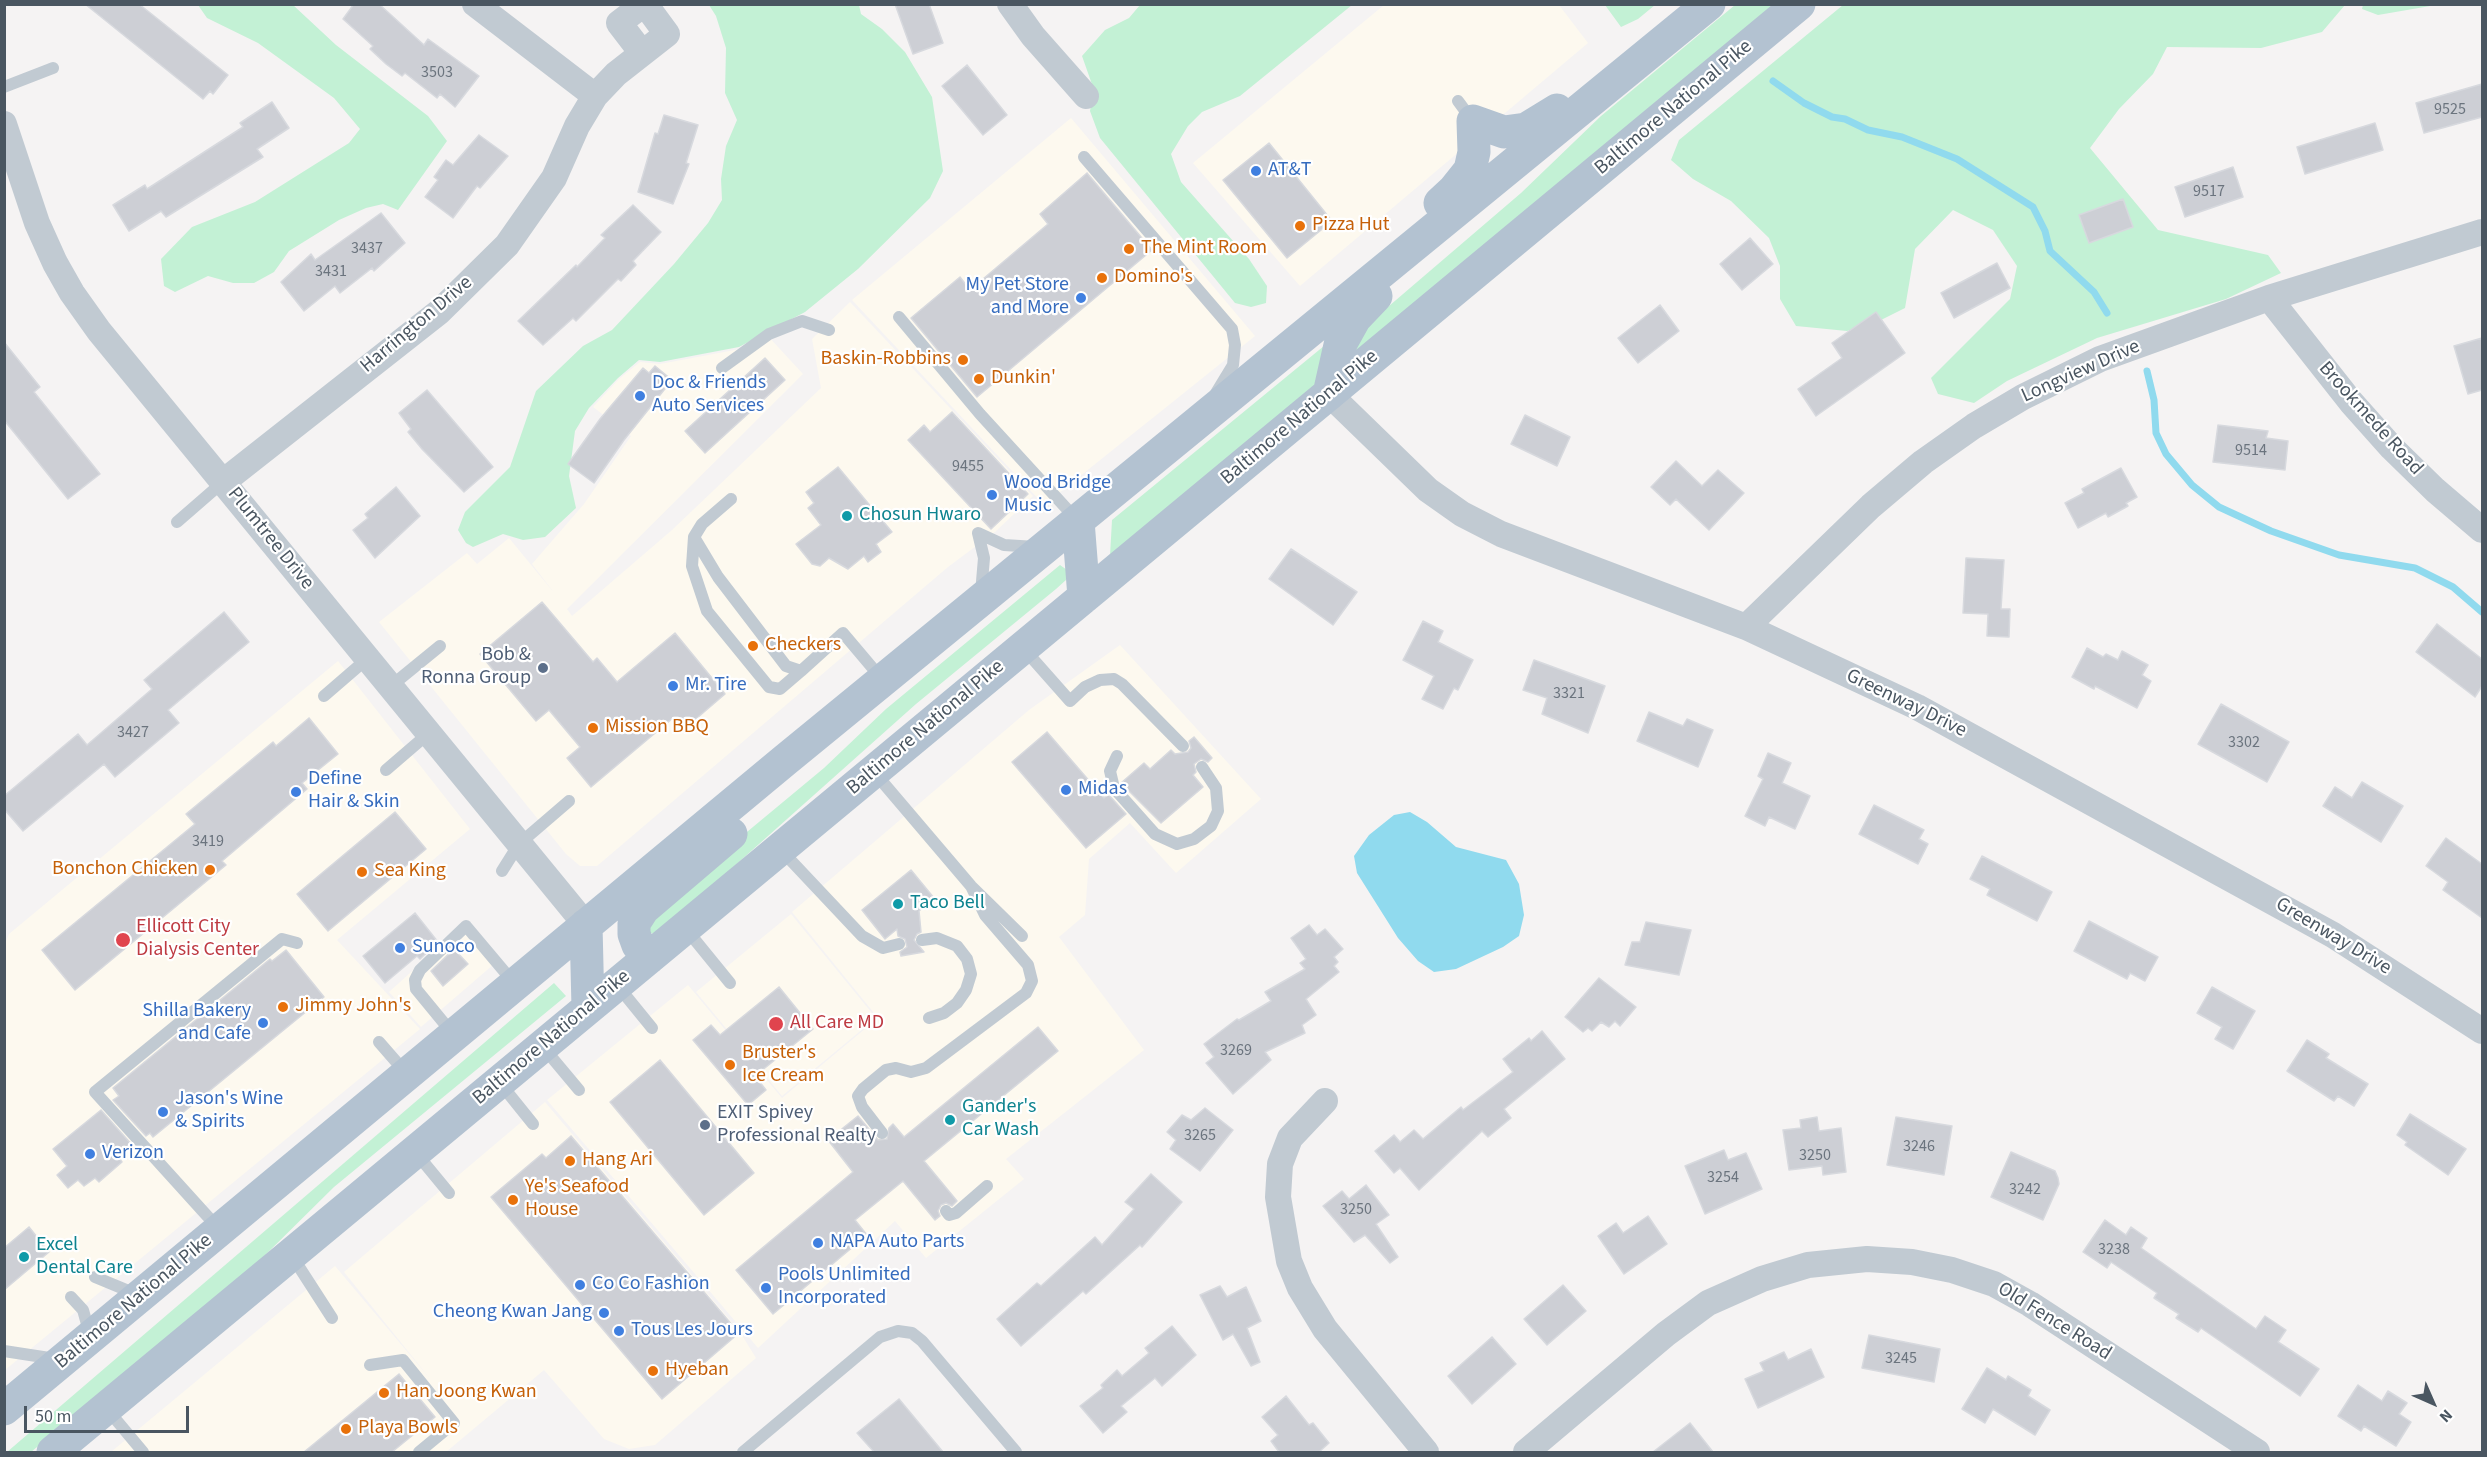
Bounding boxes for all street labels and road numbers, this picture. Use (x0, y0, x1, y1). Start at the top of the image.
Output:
street label: Baltimore National Pike (1591, 35, 1757, 181)
street label: Harrington Drive (356, 271, 478, 379)
street label: Longview Drive (2018, 335, 2144, 409)
street label: Baltimore National Pike (1217, 345, 1383, 491)
street label: Brookmede Road (2313, 357, 2427, 481)
street label: Plumtree Drive (221, 483, 319, 595)
street label: Baltimore National Pike (843, 655, 1009, 801)
street label: Greenway Drive (1842, 665, 1970, 743)
street label: Greenway Drive (2271, 893, 2395, 981)
street label: Baltimore National Pike (469, 965, 635, 1111)
street label: Baltimore National Pike (51, 1229, 217, 1375)
street label: Old Fence Road (1993, 1278, 2115, 1366)

